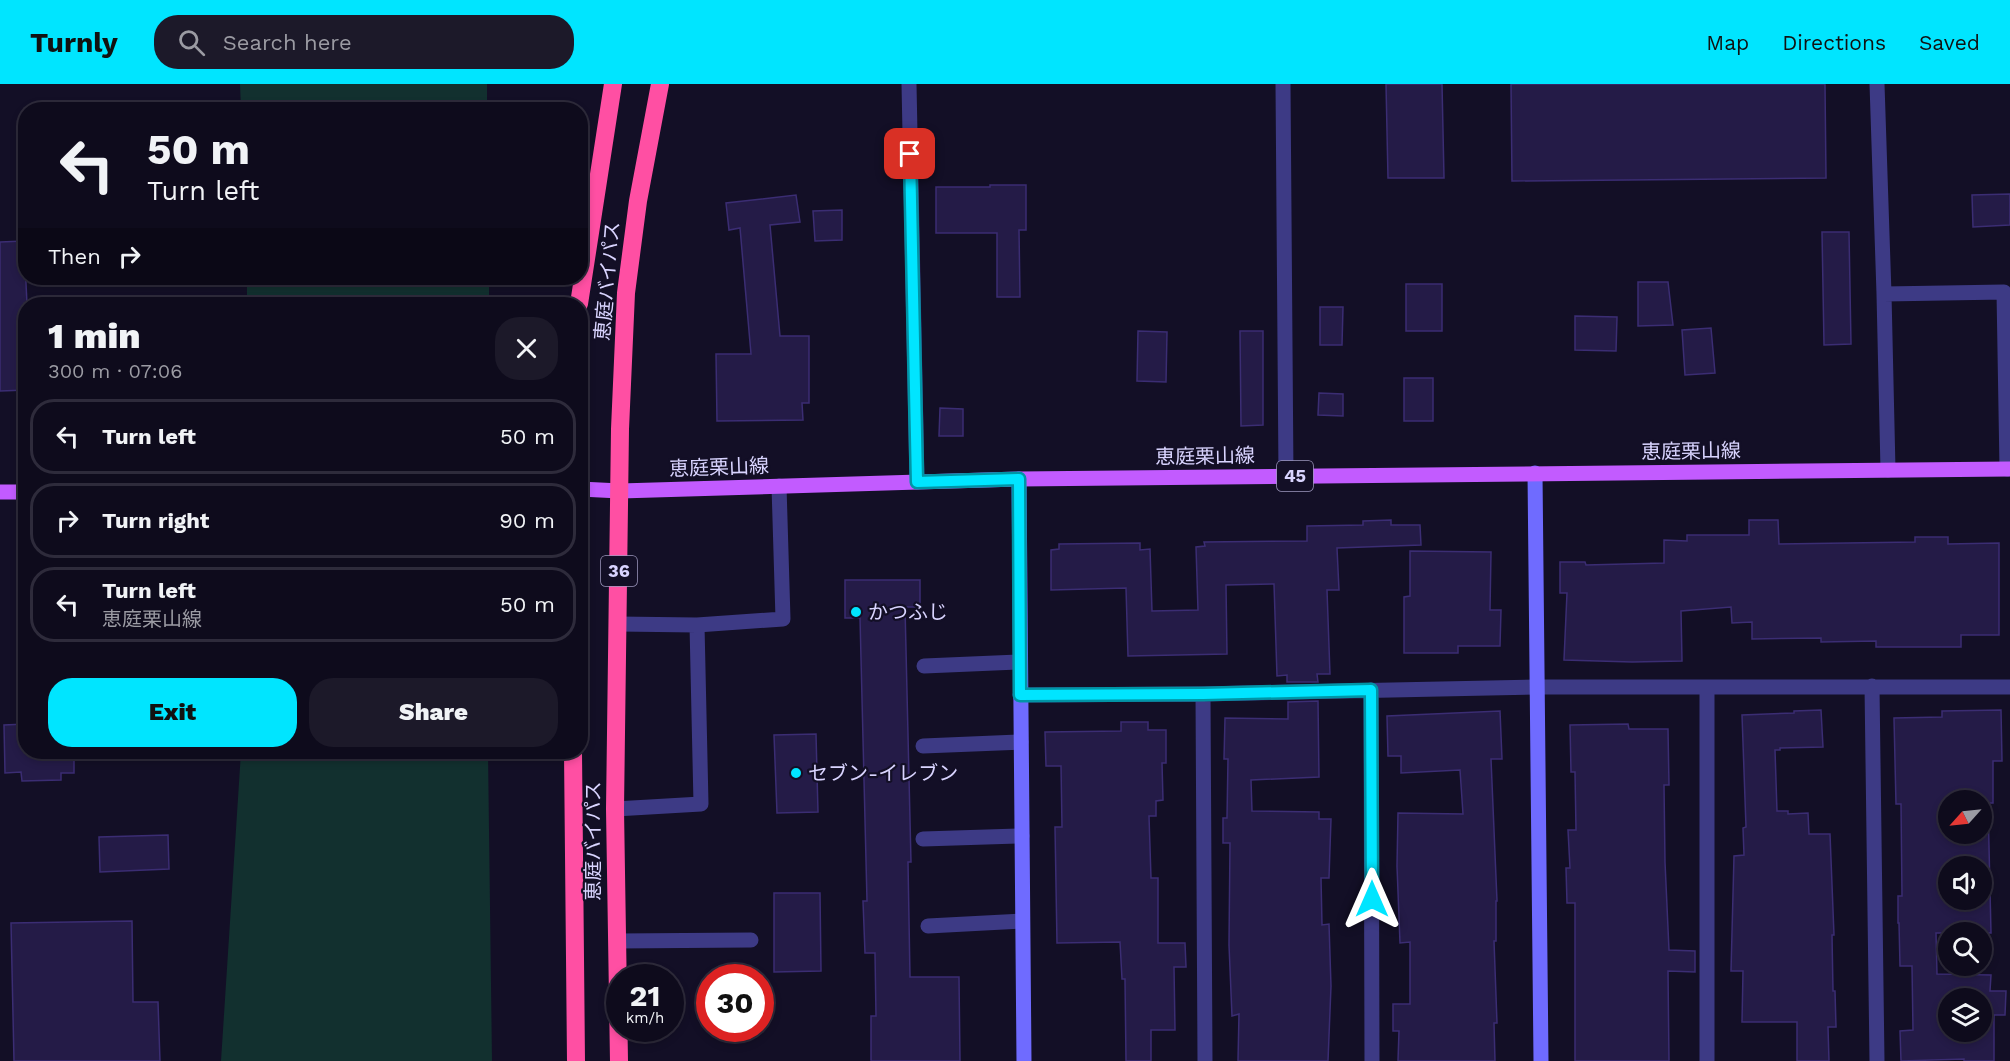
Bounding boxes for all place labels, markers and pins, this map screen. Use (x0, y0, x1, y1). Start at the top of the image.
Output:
pin (884, 128, 935, 179)
place label: かつふじ (868, 600, 948, 624)
marker: かつふじ (849, 605, 863, 619)
place label: セブン-イレブン (808, 761, 958, 785)
marker: セブン-イレブン (789, 766, 803, 780)

